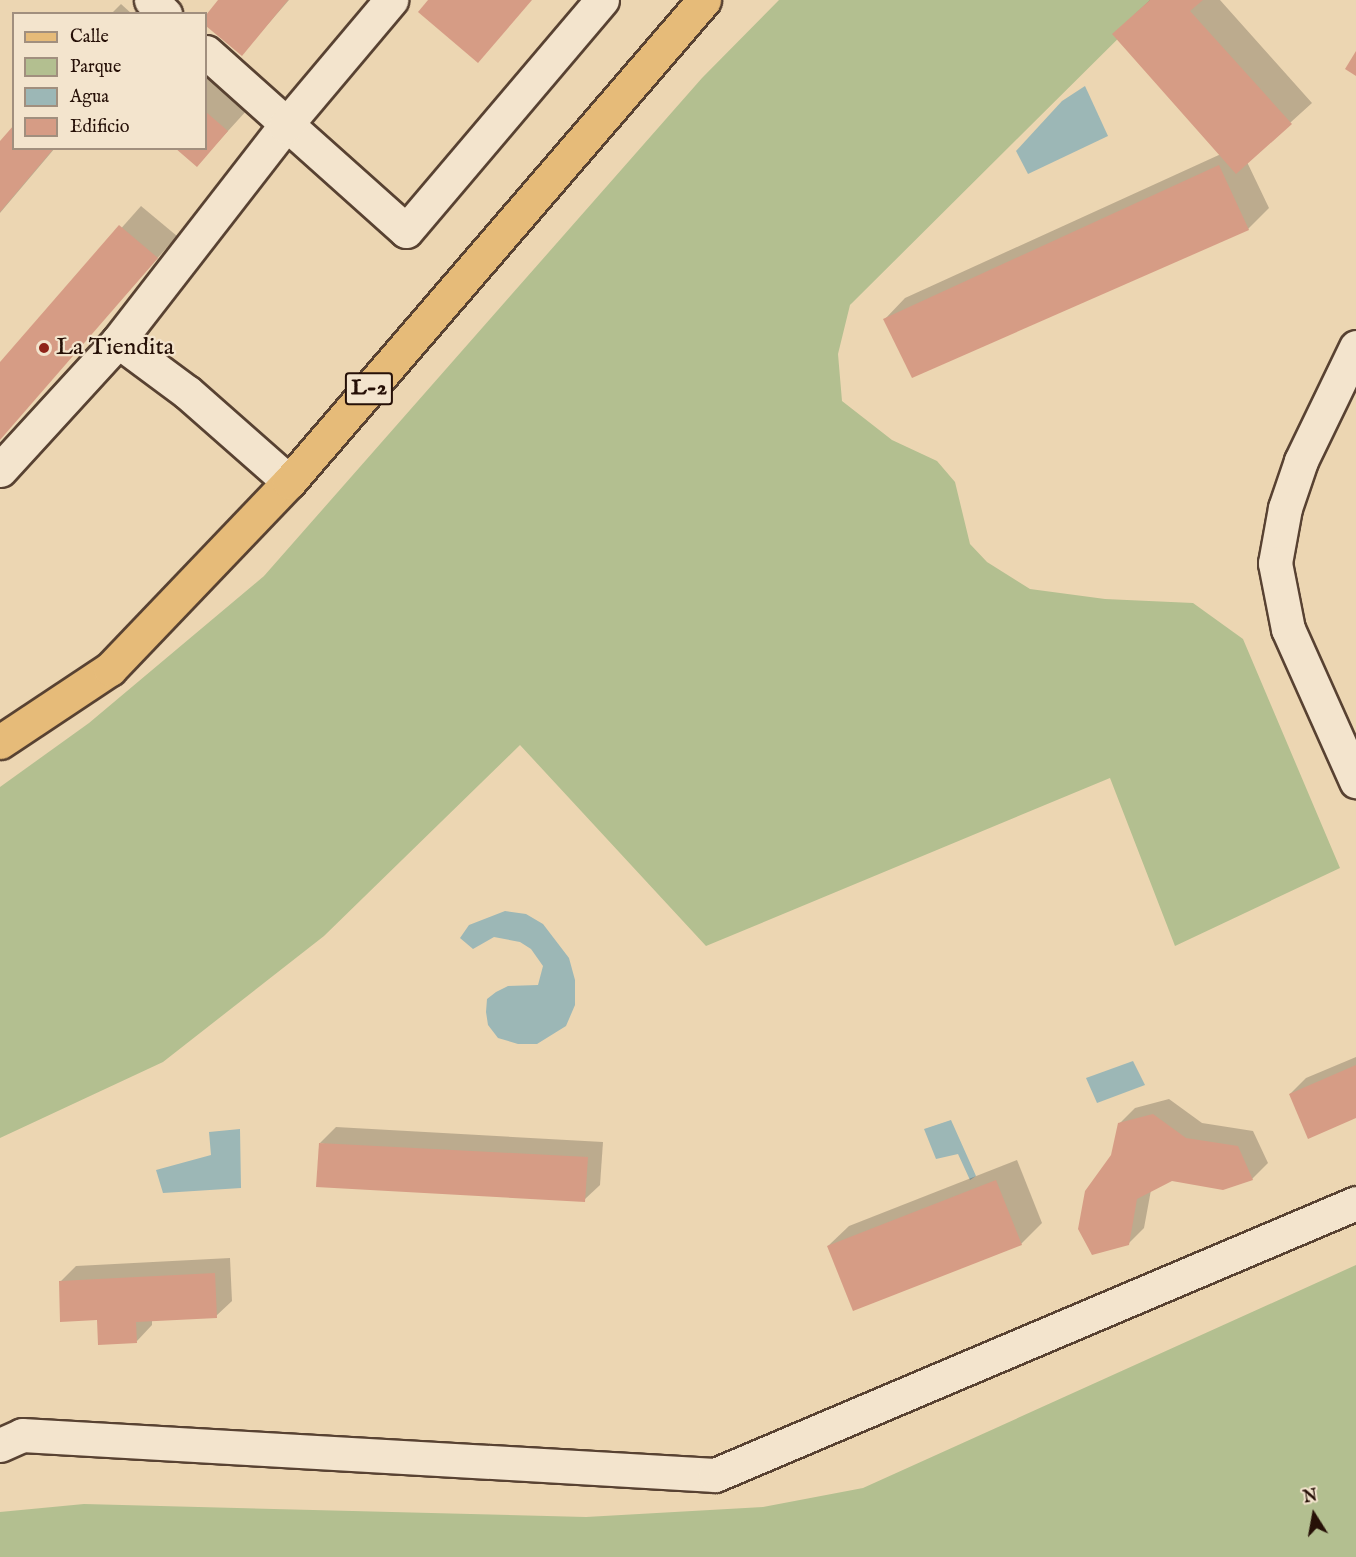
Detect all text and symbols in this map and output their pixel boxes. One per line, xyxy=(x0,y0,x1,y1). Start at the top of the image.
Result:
legend xyxy=(12,12,207,150)
text: Calle xyxy=(70,26,109,49)
text: Parque xyxy=(70,56,121,79)
text: Agua xyxy=(70,86,109,109)
text: Edificio xyxy=(70,116,130,139)
place label: La Tiendita xyxy=(56,334,174,362)
marker: La Tiendita xyxy=(37,341,51,355)
road number: L-2 xyxy=(344,370,394,408)
north arrow xyxy=(1284,1485,1344,1545)
text: N xyxy=(1302,1486,1319,1508)

